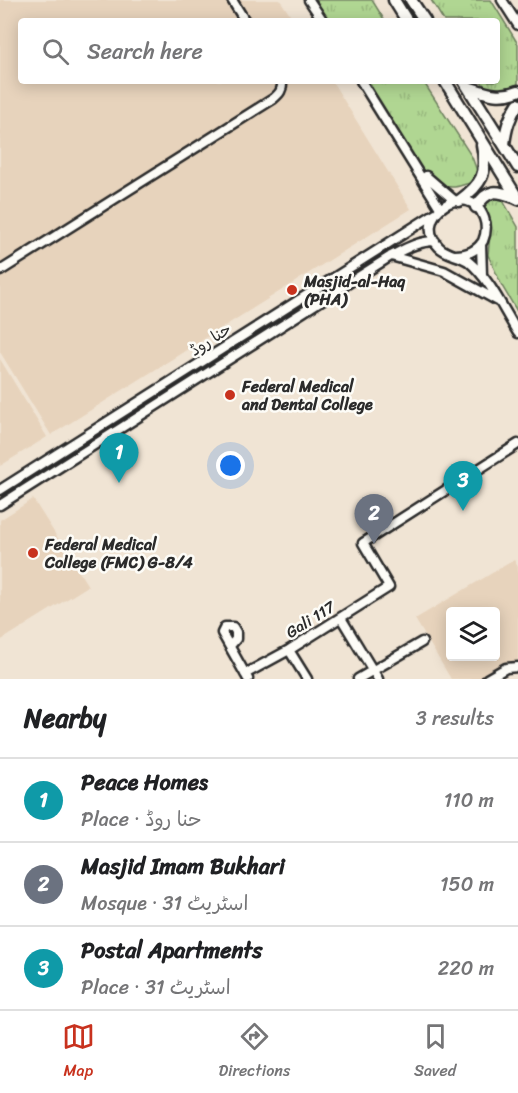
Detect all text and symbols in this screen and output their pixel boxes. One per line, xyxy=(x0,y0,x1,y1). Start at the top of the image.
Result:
search box xyxy=(18,18,500,84)
text: Search here xyxy=(87,32,203,71)
icon: search xyxy=(39,35,72,68)
place label: Masjid-al-Haq (PHA) xyxy=(303,267,406,314)
marker: Masjid-al-Haq (PHA) xyxy=(285,283,299,297)
street label: حنا روڈ xyxy=(183,315,237,364)
place label: Federal Medical and Dental College xyxy=(241,372,373,419)
marker: Federal Medical and Dental College xyxy=(223,388,237,402)
pin: 1 xyxy=(100,434,138,483)
your location xyxy=(216,451,245,480)
pin: 3 xyxy=(444,462,482,511)
pin: 2 xyxy=(354,494,394,544)
place label: Federal Medical College (FMC) G-8/4 xyxy=(44,530,193,577)
marker: Federal Medical College (FMC) G-8/4 xyxy=(26,546,40,560)
street label: Gali 117 xyxy=(280,592,342,646)
map controls xyxy=(446,607,500,661)
button: layers xyxy=(446,607,500,661)
text: Nearby xyxy=(24,695,106,741)
text: 3 results xyxy=(416,701,494,736)
text: Peace Homes xyxy=(81,763,208,802)
text: 1 xyxy=(39,783,48,818)
text: 110 m xyxy=(444,783,494,818)
text: Place · حنا روڈ xyxy=(81,802,202,837)
text: Masjid Imam Bukhari xyxy=(81,847,285,886)
text: 2 xyxy=(38,867,49,902)
text: 150 m xyxy=(440,867,494,902)
text: Mosque · اسٹریٹ 31 xyxy=(81,886,248,921)
text: Postal Apartments xyxy=(81,931,262,970)
text: 3 xyxy=(38,951,49,986)
text: 220 m xyxy=(438,951,494,986)
text: Place · اسٹریٹ 31 xyxy=(81,970,231,1005)
tab: Map xyxy=(62,1020,95,1085)
tab: Directions xyxy=(219,1020,290,1085)
tab: Saved xyxy=(414,1020,456,1085)

